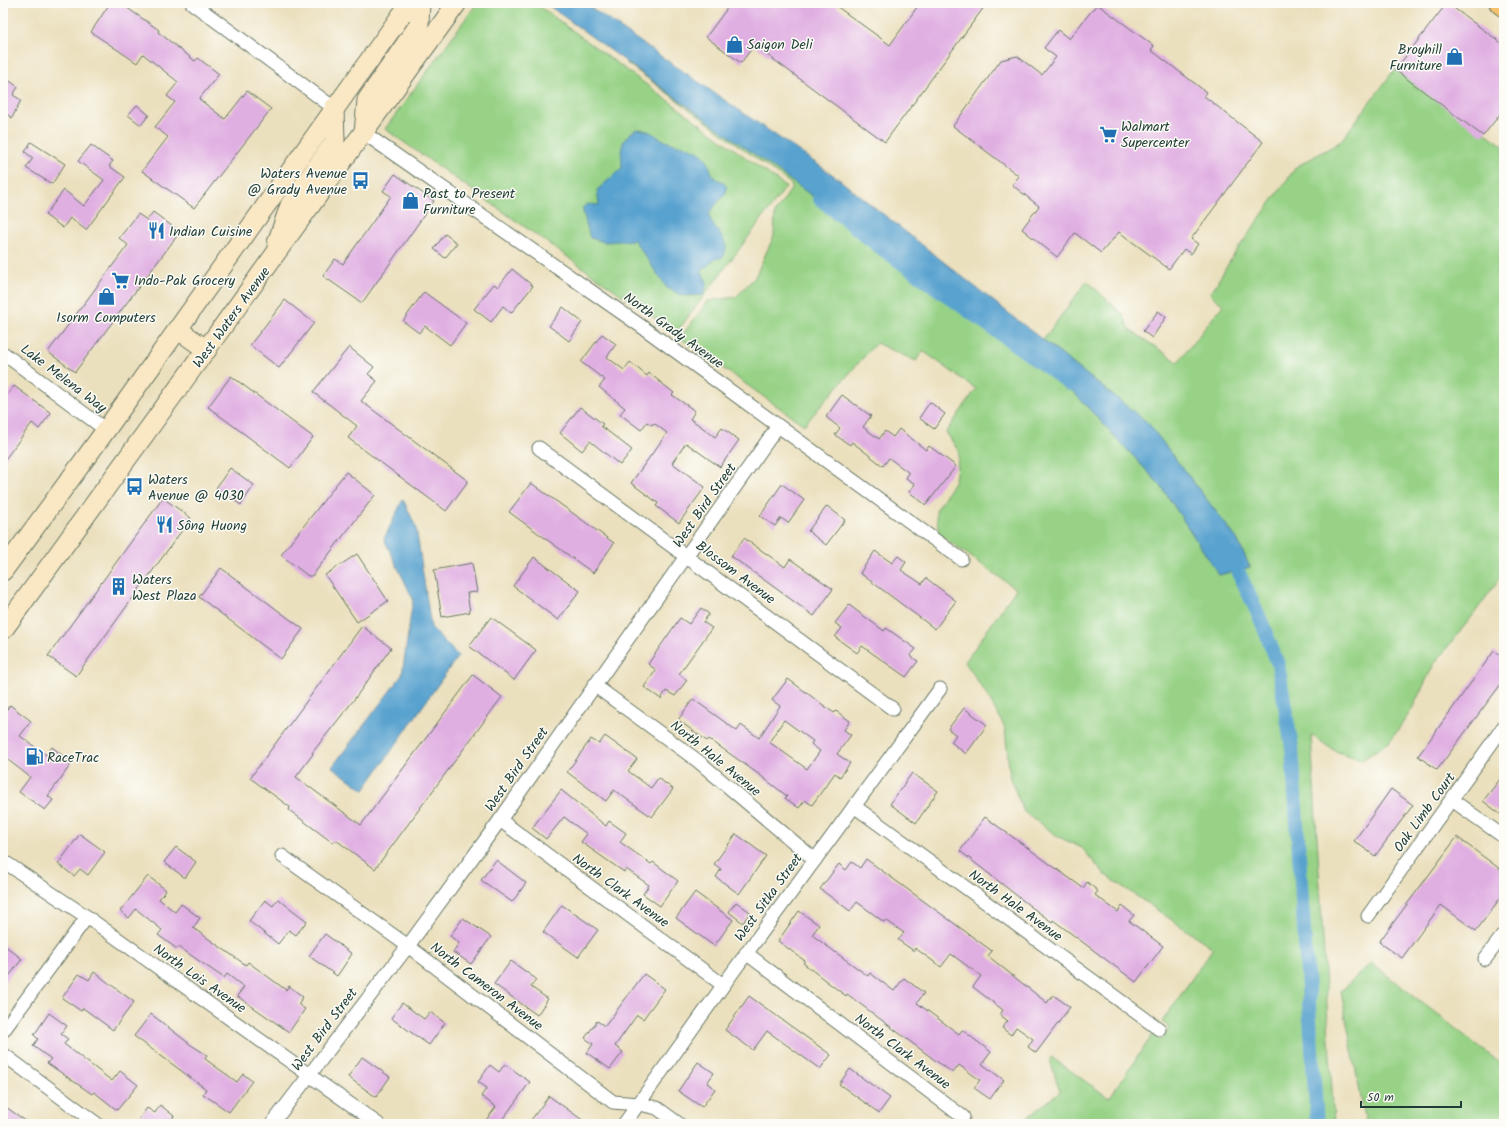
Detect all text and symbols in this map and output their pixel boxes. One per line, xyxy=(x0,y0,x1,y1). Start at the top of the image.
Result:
shop icon: Saigon Deli xyxy=(724,34,744,54)
place label: Saigon Deli xyxy=(747,34,813,56)
place label: Broyhill Furniture xyxy=(1389,39,1443,77)
shop icon: Broyhill Furniture xyxy=(1445,47,1465,67)
place label: Walmart Supercenter xyxy=(1121,116,1191,154)
supermarket icon: Walmart Supercenter xyxy=(1098,124,1118,144)
place label: Waters Avenue @ Grady Avenue xyxy=(248,163,348,201)
bus stop icon: Waters Avenue @ Grady Avenue xyxy=(350,171,370,191)
place label: Past to Present Furniture xyxy=(423,183,516,221)
shop icon: Past to Present Furniture xyxy=(400,191,420,211)
restaurant icon: Indian Cuisine xyxy=(146,221,166,241)
place label: Indian Cuisine xyxy=(169,221,253,243)
street label: West Waters Avenue xyxy=(187,262,277,373)
supermarket icon: Indo-Pak Grocery xyxy=(111,270,131,290)
place label: Indo-Pak Grocery xyxy=(134,270,236,292)
shop icon: Isorm Computers xyxy=(96,287,116,307)
street label: North Grady Avenue xyxy=(619,287,729,375)
place label: Isorm Computers xyxy=(56,307,156,329)
street label: Lake Melena Way xyxy=(15,339,112,419)
street label: West Bird Street xyxy=(667,458,743,553)
place label: Waters Avenue @ 4030 xyxy=(148,469,244,507)
bus stop icon: Waters Avenue @ 4030 xyxy=(125,477,145,497)
restaurant icon: Sông Huong xyxy=(154,515,174,535)
place label: Sông Huong xyxy=(177,515,247,537)
street label: Blossom Avenue xyxy=(691,535,780,611)
place label: Waters West Plaza xyxy=(132,569,197,607)
building icon: Waters West Plaza xyxy=(109,577,129,597)
street label: North Hale Avenue xyxy=(665,715,766,803)
street label: West Bird Street xyxy=(479,722,555,817)
fuel station icon: RaceTrac xyxy=(24,747,44,767)
place label: RaceTrac xyxy=(47,747,99,769)
street label: Oak Limb Court xyxy=(1388,768,1462,857)
street label: North Clark Avenue xyxy=(567,848,674,934)
street label: West Sitka Street xyxy=(729,848,809,946)
street label: North Hale Avenue xyxy=(964,864,1068,948)
street label: North Cameron Avenue xyxy=(425,937,548,1037)
street label: North Lois Avenue xyxy=(148,939,251,1020)
street label: West Bird Street xyxy=(286,983,364,1076)
street label: North Clark Avenue xyxy=(850,1008,956,1096)
scale bar xyxy=(1361,1083,1461,1109)
text: 50 m xyxy=(1367,1088,1394,1107)

